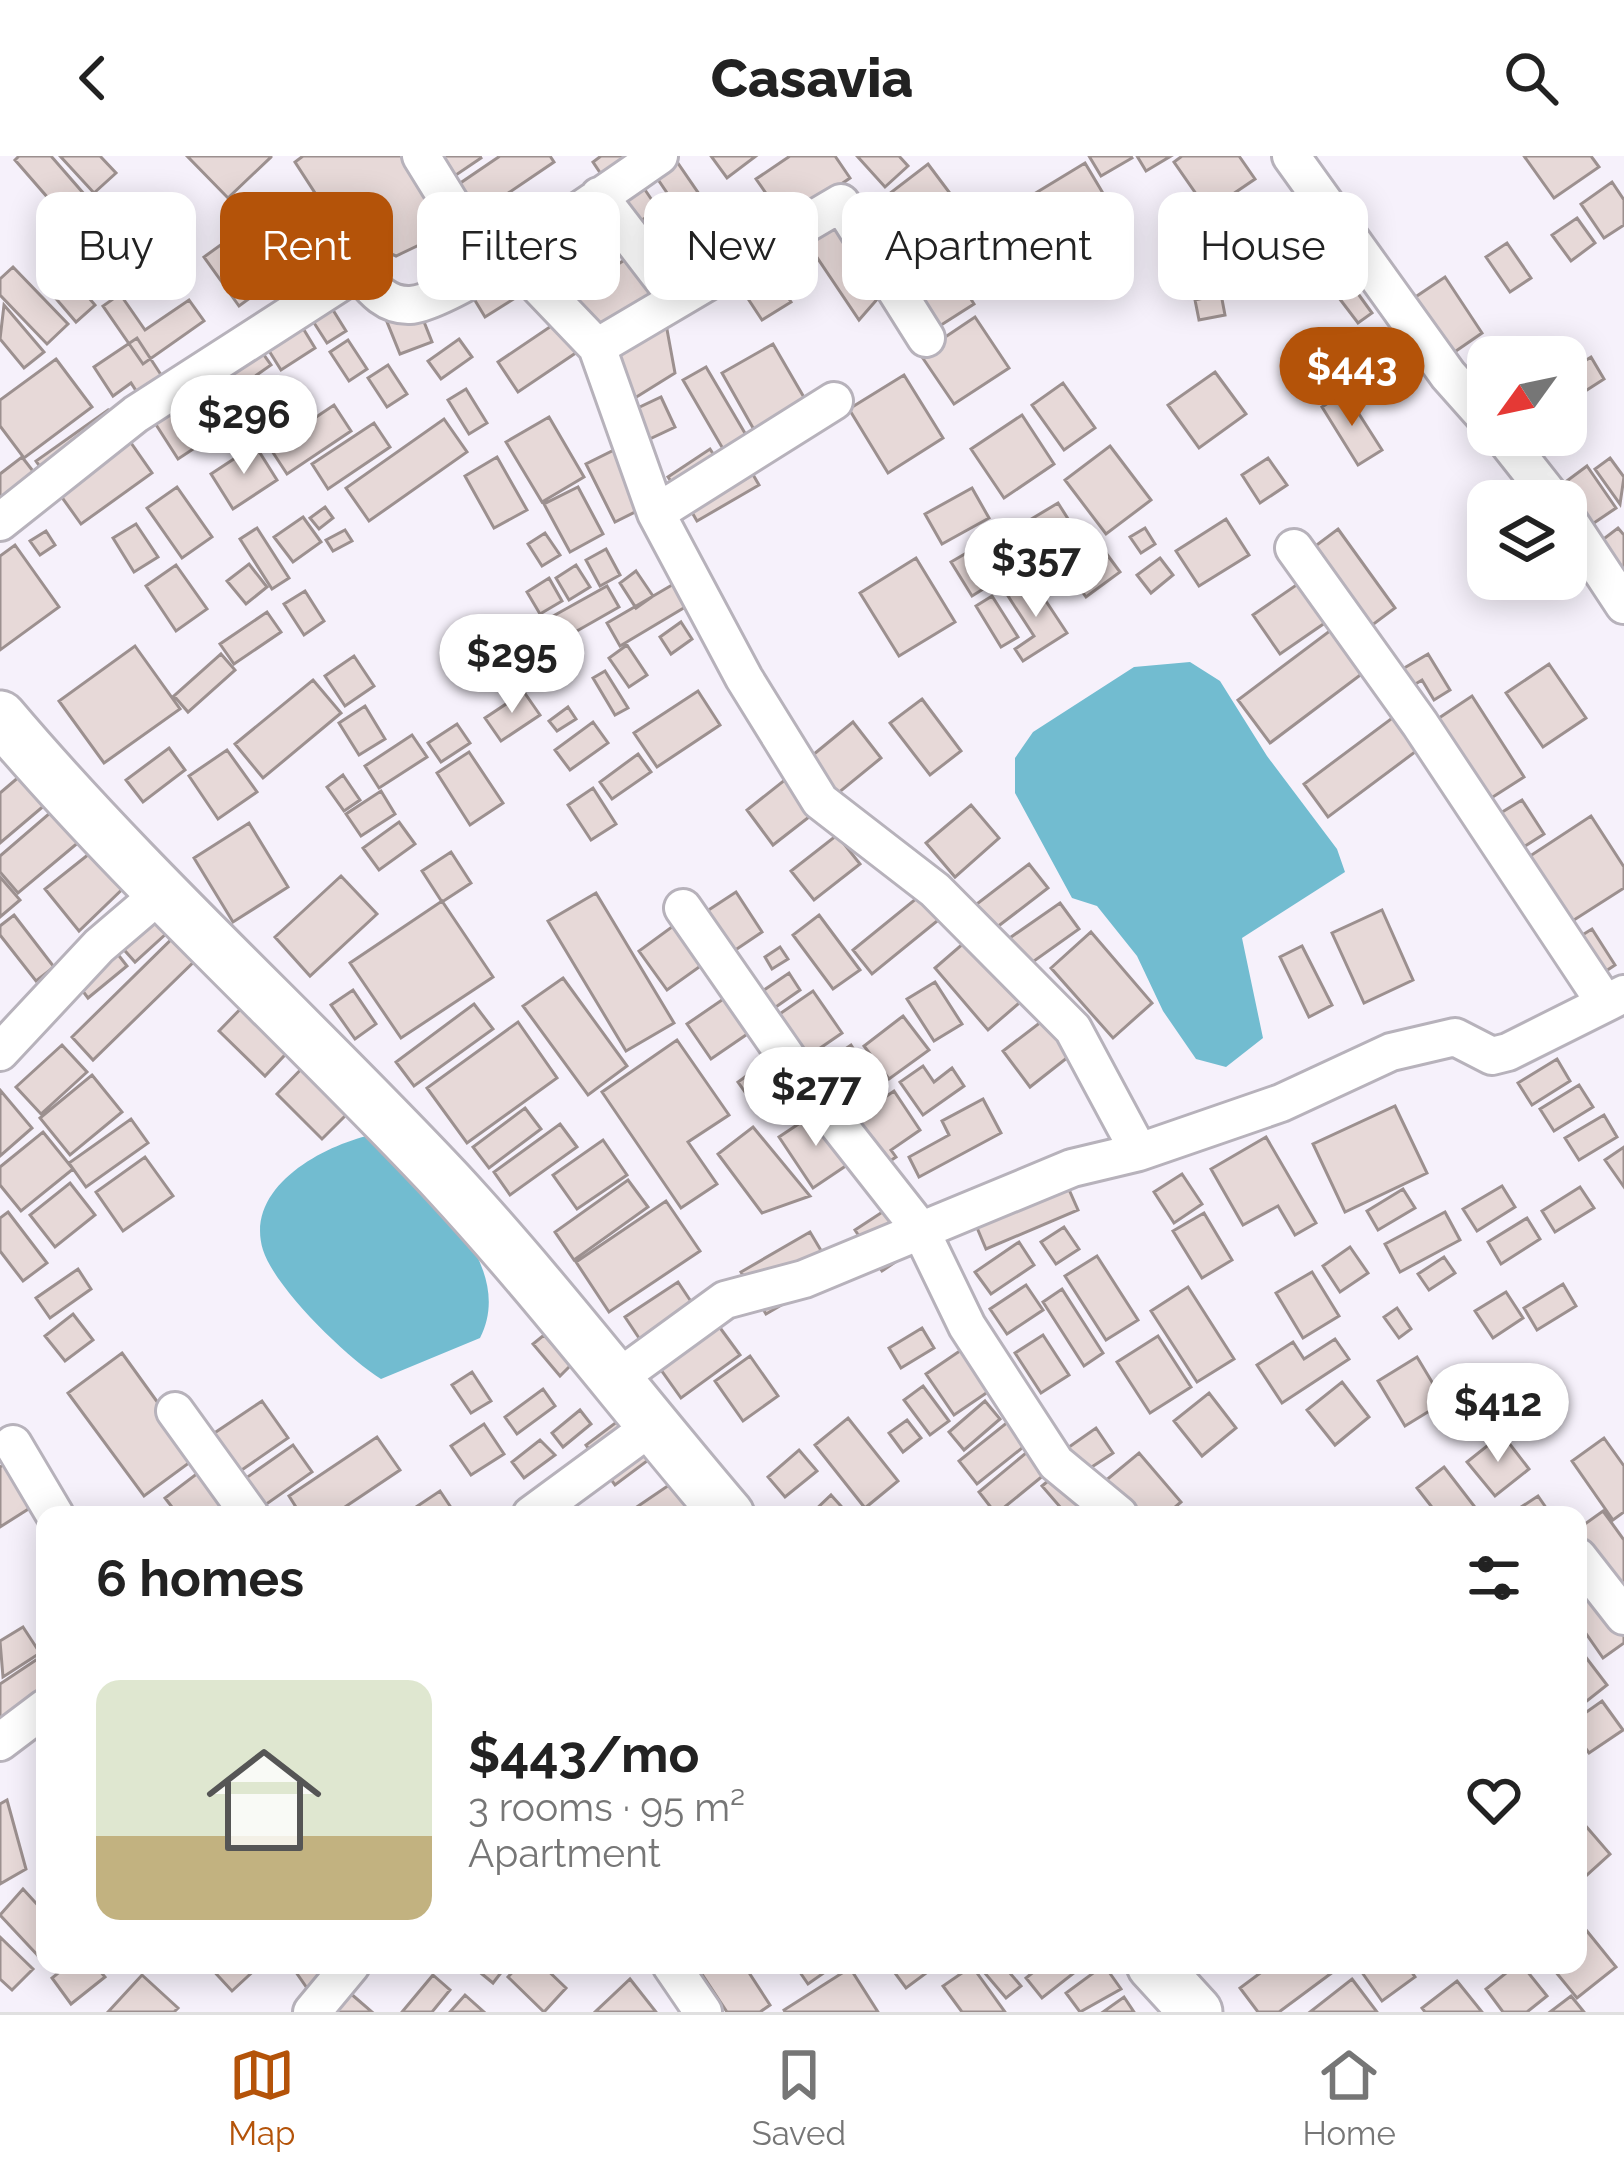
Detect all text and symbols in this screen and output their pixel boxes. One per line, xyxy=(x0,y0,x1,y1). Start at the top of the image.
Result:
icon: back xyxy=(60,45,126,111)
icon: search xyxy=(1498,45,1564,111)
text: Casavia xyxy=(711,46,913,110)
chip: Buy xyxy=(36,192,196,300)
chip: Rent xyxy=(220,192,393,300)
chip: Filters xyxy=(417,192,620,300)
chip: New xyxy=(644,192,818,300)
chip: Apartment xyxy=(842,192,1134,300)
chip: House xyxy=(1158,192,1368,300)
pin: $443 xyxy=(1281,327,1423,429)
north arrow xyxy=(1467,336,1587,456)
map controls xyxy=(1467,336,1587,600)
text: $443 xyxy=(1306,343,1398,389)
pin: $296 xyxy=(173,375,315,477)
text: $296 xyxy=(197,391,291,437)
button: layers xyxy=(1467,480,1587,600)
pin: $357 xyxy=(965,518,1107,620)
text: $357 xyxy=(991,534,1081,580)
pin: $295 xyxy=(441,614,583,716)
text: $295 xyxy=(466,630,558,676)
pin: $277 xyxy=(745,1047,887,1149)
text: $277 xyxy=(771,1063,861,1109)
pin: $412 xyxy=(1427,1363,1569,1465)
text: $412 xyxy=(1454,1379,1542,1425)
icon: filters xyxy=(1461,1545,1527,1611)
text: 6 homes xyxy=(96,1548,304,1608)
text: $443/mo xyxy=(468,1724,699,1784)
icon: home xyxy=(192,1728,336,1872)
icon: heart xyxy=(1461,1767,1527,1833)
text: 3 rooms · 95 m² xyxy=(468,1784,745,1830)
text: Apartment xyxy=(468,1830,661,1876)
tab: Map xyxy=(228,2042,295,2153)
tab: Saved xyxy=(752,2042,846,2153)
tab: Home xyxy=(1302,2042,1396,2153)

